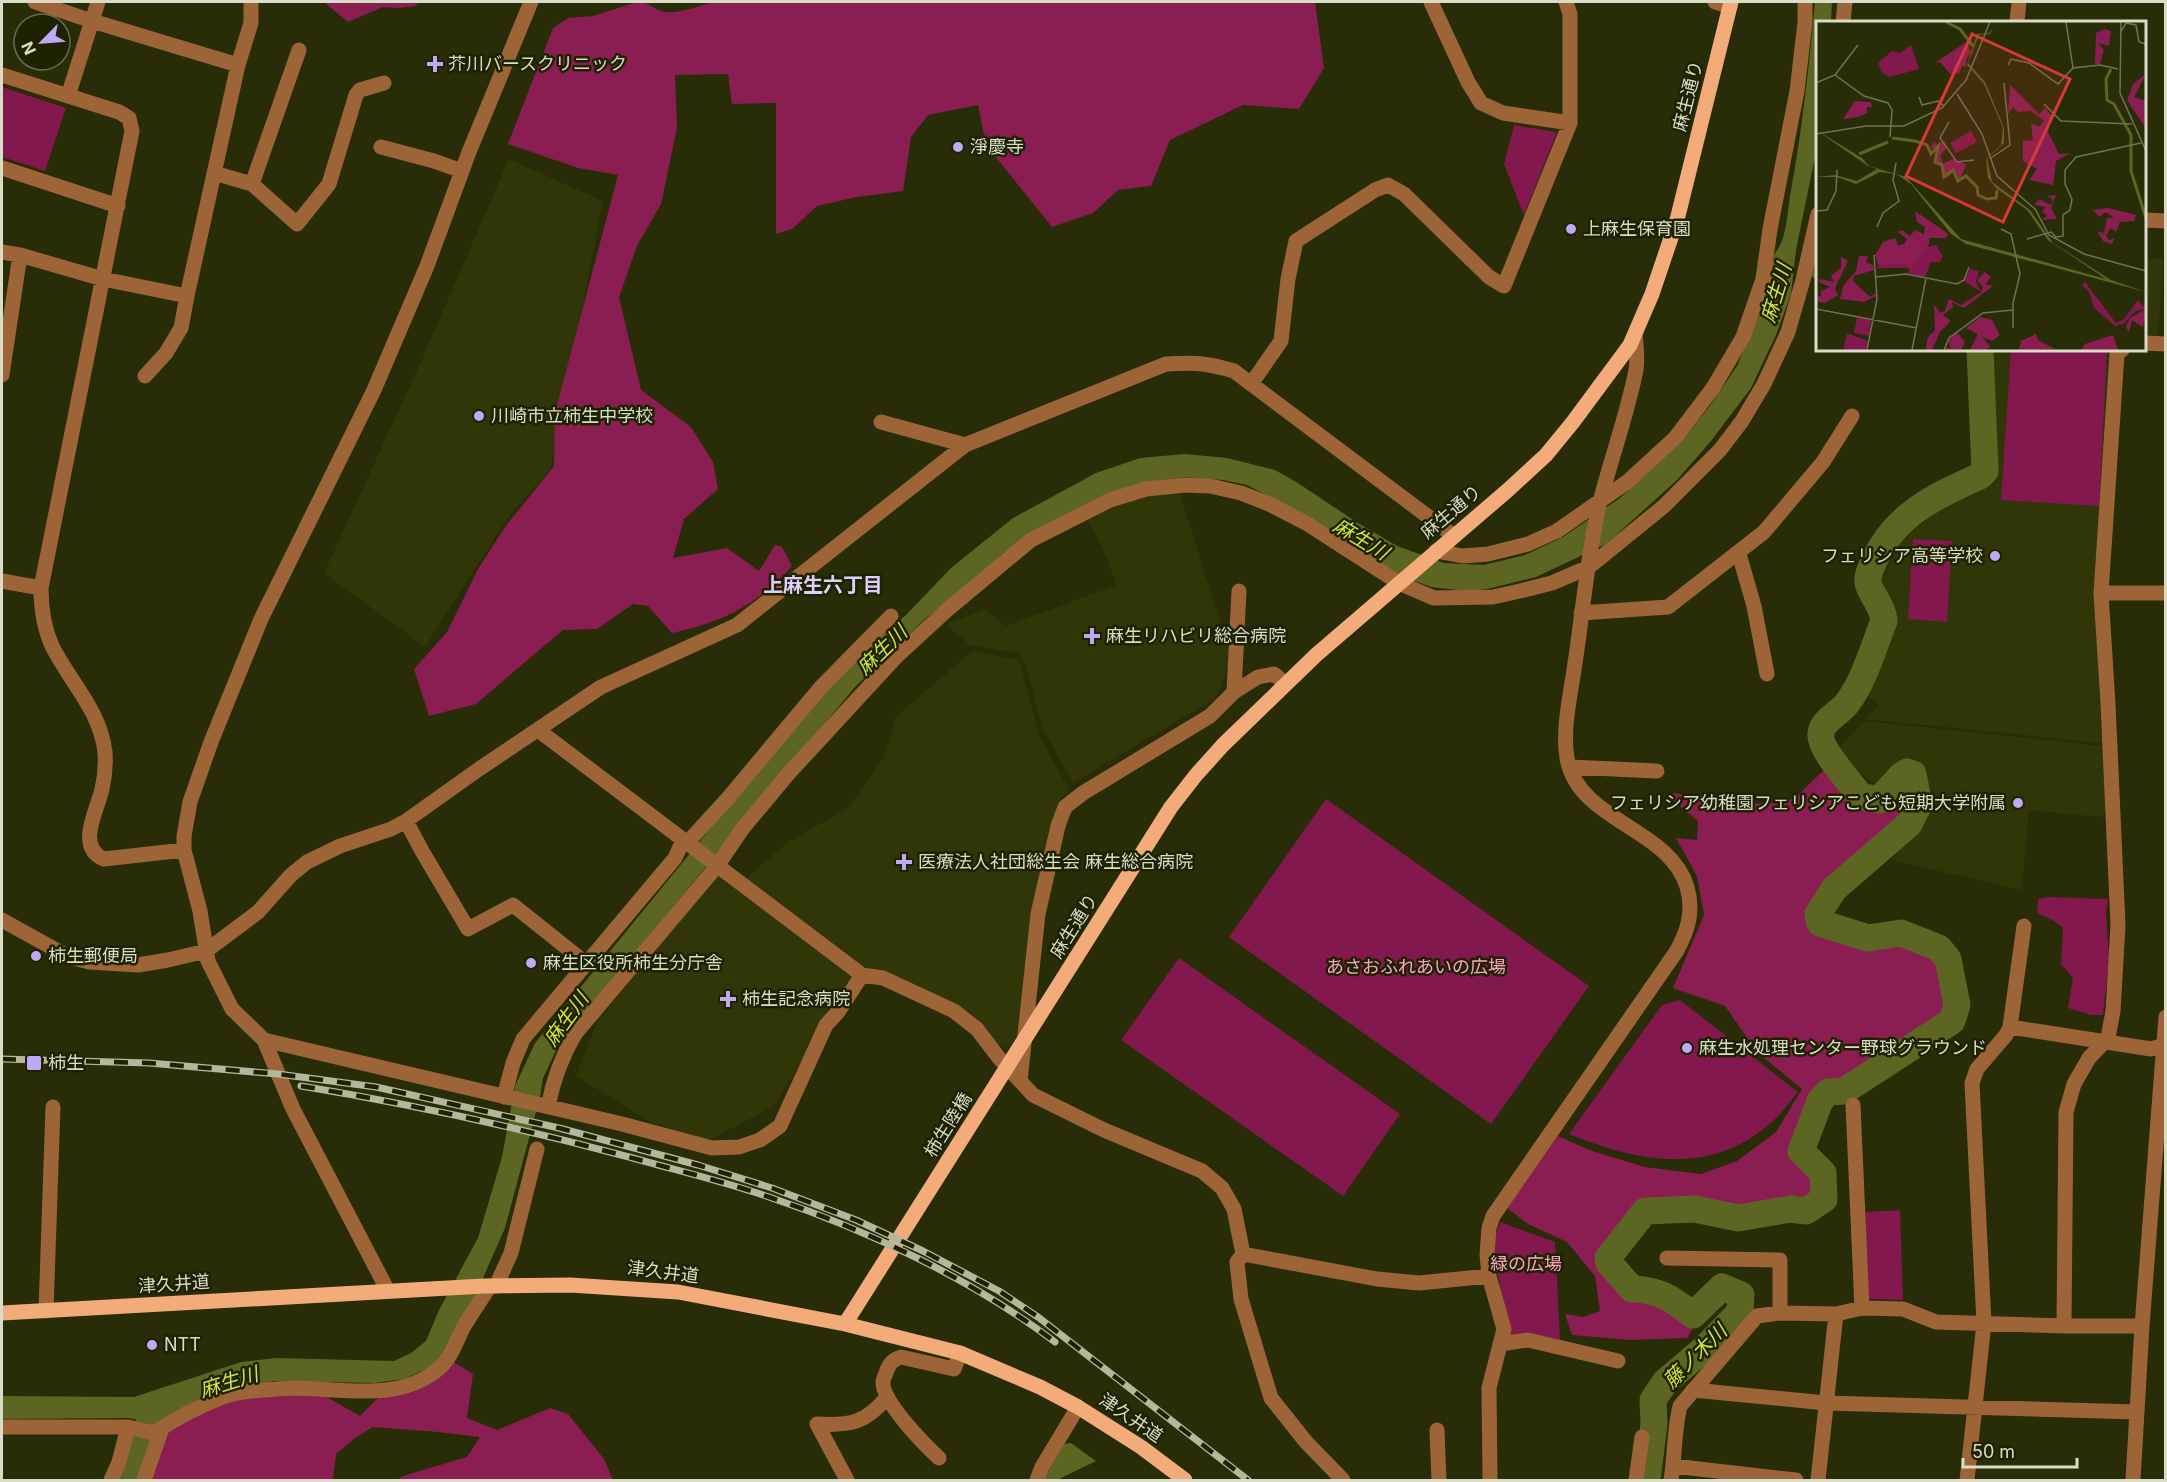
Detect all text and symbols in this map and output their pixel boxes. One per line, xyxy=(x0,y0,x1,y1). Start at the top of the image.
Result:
north arrow xyxy=(12,12,72,72)
inset map xyxy=(1816,21,2146,351)
text: N xyxy=(17,39,40,58)
place label: 芥川バースクリニック xyxy=(448,53,627,74)
marker: 芥川バースクリニック xyxy=(426,55,444,73)
street label: 麻生通り xyxy=(1669,58,1706,133)
place label: 淨慶寺 xyxy=(970,136,1024,157)
marker: 淨慶寺 xyxy=(951,140,965,154)
place label: 上麻生保育園 xyxy=(1583,218,1691,239)
marker: 上麻生保育園 xyxy=(1564,222,1578,236)
water label: 麻生川 xyxy=(1756,259,1797,325)
place label: 川崎市立柿生中学校 xyxy=(491,405,653,426)
marker: 川崎市立柿生中学校 xyxy=(472,409,486,423)
street label: 麻生通り xyxy=(1416,480,1485,543)
water label: 麻生川 xyxy=(1329,513,1395,566)
place label: フェリシア高等学校 xyxy=(1821,545,1983,566)
marker: フェリシア高等学校 xyxy=(1988,549,2002,563)
district label: 上麻生六丁目 xyxy=(763,573,883,597)
water label: 麻生川 xyxy=(852,619,913,679)
place label: 麻生リハビリ総合病院 xyxy=(1106,625,1286,646)
marker: 麻生リハビリ総合病院 xyxy=(1083,627,1101,645)
place label: フェリシア幼稚園フェリシアこども短期大学附属 xyxy=(1610,792,2006,813)
marker: フェリシア幼稚園フェリシアこども短期大学附属 xyxy=(2011,796,2025,810)
place label: 医療法人社団総生会 麻生総合病院 xyxy=(918,851,1193,872)
marker: 医療法人社団総生会 麻生総合病院 xyxy=(895,853,913,871)
street label: 麻生通り xyxy=(1046,890,1102,962)
place label: 柿生郵便局 xyxy=(48,945,138,966)
marker: 柿生郵便局 xyxy=(29,949,43,963)
place label: 麻生区役所柿生分庁舎 xyxy=(543,952,723,973)
marker: 麻生区役所柿生分庁舎 xyxy=(524,956,538,970)
park label: あさおふれあいの広場 xyxy=(1326,956,1506,977)
water label: 麻生川 xyxy=(539,986,595,1050)
place label: 柿生記念病院 xyxy=(742,988,850,1009)
marker: 柿生記念病院 xyxy=(719,990,737,1008)
place label: 麻生水処理センター野球グラウンド xyxy=(1699,1037,1987,1058)
marker: 麻生水処理センター野球グラウンド xyxy=(1680,1041,1694,1055)
place label: 柿生 xyxy=(48,1052,84,1073)
marker: 柿生 xyxy=(25,1054,43,1072)
street label: 柿生陸橋 xyxy=(920,1089,976,1161)
park label: 緑の広場 xyxy=(1490,1253,1562,1274)
street label: 津久井道 xyxy=(626,1257,700,1286)
street label: 津久井道 xyxy=(137,1271,211,1296)
water label: 藤ノ木川 xyxy=(1658,1318,1733,1393)
place label: NTT xyxy=(164,1334,201,1355)
marker: NTT xyxy=(145,1338,159,1352)
water label: 麻生川 xyxy=(197,1361,263,1402)
street label: 津久井道 xyxy=(1096,1389,1167,1446)
scale bar xyxy=(1963,1431,2077,1469)
text: 50 m xyxy=(1972,1441,2015,1462)

